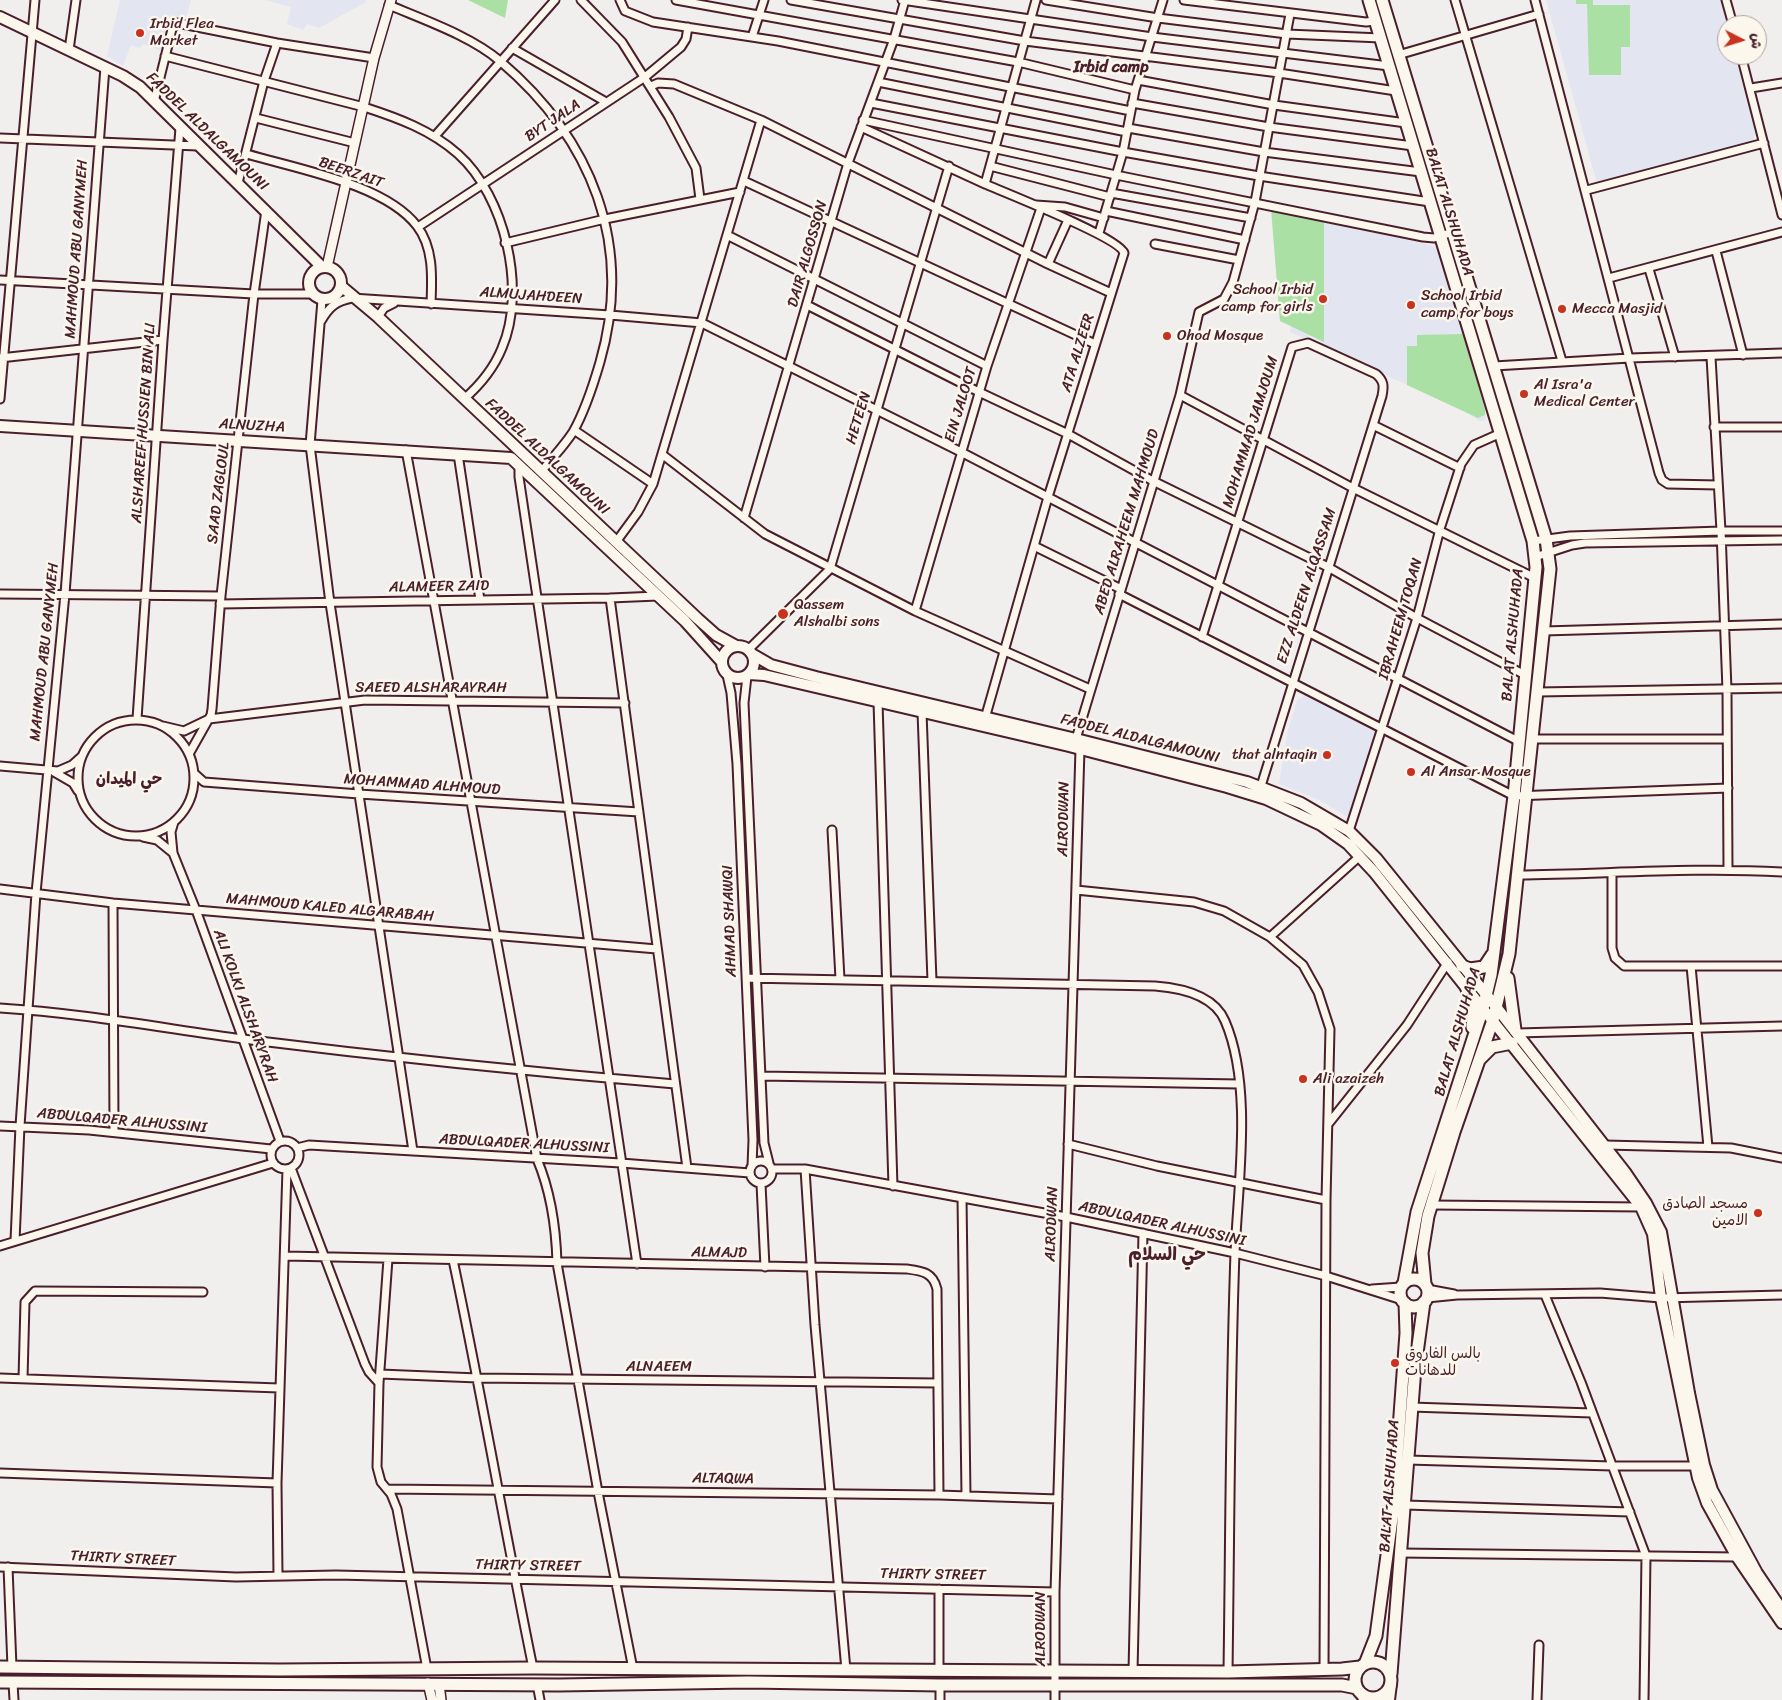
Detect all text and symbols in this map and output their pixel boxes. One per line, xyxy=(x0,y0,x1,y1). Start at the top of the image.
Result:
place label: Irbid Flea Market xyxy=(150,15,214,50)
north arrow xyxy=(1717,15,1767,65)
marker: Irbid Flea Market xyxy=(134,27,146,39)
text: ش xyxy=(1743,33,1770,50)
district label: Irbid camp xyxy=(1073,58,1149,78)
street label: FADDEL ALDALGAMOUNI xyxy=(142,69,272,195)
street label: BYT JALA xyxy=(522,96,584,146)
street label: BALAT ALSHUHADA xyxy=(1421,146,1477,278)
street label: BEERZAIT xyxy=(316,154,386,192)
street label: MAHMOUD ABU GANYMEH xyxy=(62,159,92,339)
street label: DAIR ALGOSSON xyxy=(784,199,832,309)
place label: School Irbid camp for girls xyxy=(1221,281,1313,316)
street label: ALMUJAHDEEN xyxy=(479,283,583,309)
place label: School Irbid camp for boys xyxy=(1421,287,1513,322)
marker: School Irbid camp for girls xyxy=(1317,293,1329,305)
marker: School Irbid camp for boys xyxy=(1405,299,1417,311)
place label: Mecca Masjid xyxy=(1572,300,1662,318)
marker: Mecca Masjid xyxy=(1556,303,1568,315)
street label: ATA ALZEER xyxy=(1058,312,1098,394)
street label: ALSHAREEF HUSSIEN BIN ALI xyxy=(128,322,160,524)
place label: Ohod Mosque xyxy=(1177,327,1263,345)
marker: Ohod Mosque xyxy=(1161,330,1173,342)
street label: MOHAMMAD JAMJOUM xyxy=(1219,354,1283,510)
street label: EIN JALOOT xyxy=(941,365,981,445)
place label: Al Isra'a Medical Center xyxy=(1534,376,1635,411)
marker: Al Isra'a Medical Center xyxy=(1518,388,1530,400)
street label: HETEEN xyxy=(842,389,876,447)
street label: FADDEL ALDALGAMOUNI xyxy=(481,395,613,519)
street label: ALNUZHA xyxy=(218,415,286,437)
street label: ABED ALRAHEEM MAHMOUD xyxy=(1090,427,1164,617)
street label: SAAD ZAGLOUL xyxy=(204,441,234,545)
street label: EZZ ALDEEN ALQASSAM xyxy=(1273,506,1341,666)
street label: IBRAHEEM TOQAN xyxy=(1375,556,1427,682)
street label: MAHMOUD ABU GANYMEH xyxy=(27,562,63,742)
street label: BALAT ALSHUHADA xyxy=(1498,568,1528,702)
street label: ALAMEER ZAID xyxy=(389,577,489,597)
place label: Qassem Alshalbi sons xyxy=(794,596,879,631)
marker: Qassem Alshalbi sons xyxy=(776,607,790,621)
street label: SAEED ALSHARAYRAH xyxy=(355,679,507,697)
street label: FADDEL ALDALGAMOUNI xyxy=(1059,711,1221,767)
place label: that alntaqin xyxy=(1232,746,1317,764)
marker: that alntaqin xyxy=(1321,749,1333,761)
place label: Al Ansar Mosque xyxy=(1421,763,1531,781)
marker: Al Ansar Mosque xyxy=(1405,766,1417,778)
district label: حي الميدان xyxy=(96,770,162,790)
street label: MOHAMMAD ALHMOUD xyxy=(343,771,501,799)
street label: ALRODWAN xyxy=(1054,781,1074,857)
street label: AHMAD SHAWQI xyxy=(719,865,741,977)
street label: MAHMOUD KALED ALGARABAH xyxy=(225,890,435,926)
street label: ALI KOLKI ALSHARYRAH xyxy=(209,927,281,1085)
street label: BALAT ALSHUHADA xyxy=(1431,966,1485,1098)
place label: Ali azaizeh xyxy=(1313,1070,1384,1088)
marker: Ali azaizeh xyxy=(1297,1073,1309,1085)
street label: ABDULQADER ALHUSSINI xyxy=(36,1105,208,1137)
street label: ABDULQADER ALHUSSINI xyxy=(438,1131,610,1157)
street label: ALRODWAN xyxy=(1042,1186,1062,1262)
place label: مسجد الصادق الامين xyxy=(1662,1195,1748,1230)
street label: ABDULQADER ALHUSSINI xyxy=(1077,1197,1247,1251)
marker: مسجد الصادق الامين xyxy=(1752,1207,1764,1219)
street label: ALMAJD xyxy=(691,1244,747,1262)
district label: حي السلام xyxy=(1128,1244,1206,1266)
place label: بالس الفاروق للدهانات xyxy=(1405,1345,1481,1380)
marker: بالس الفاروق للدهانات xyxy=(1389,1357,1401,1369)
street label: ALNAEEM xyxy=(626,1358,692,1376)
street label: BALAT ALSHUHADA xyxy=(1376,1419,1404,1553)
street label: ALTAQWA xyxy=(692,1469,754,1489)
street label: THIRTY STREET xyxy=(70,1547,176,1571)
street label: THIRTY STREET xyxy=(475,1556,581,1576)
street label: THIRTY STREET xyxy=(880,1565,986,1585)
street label: ALRODWAN xyxy=(1032,1591,1050,1667)

